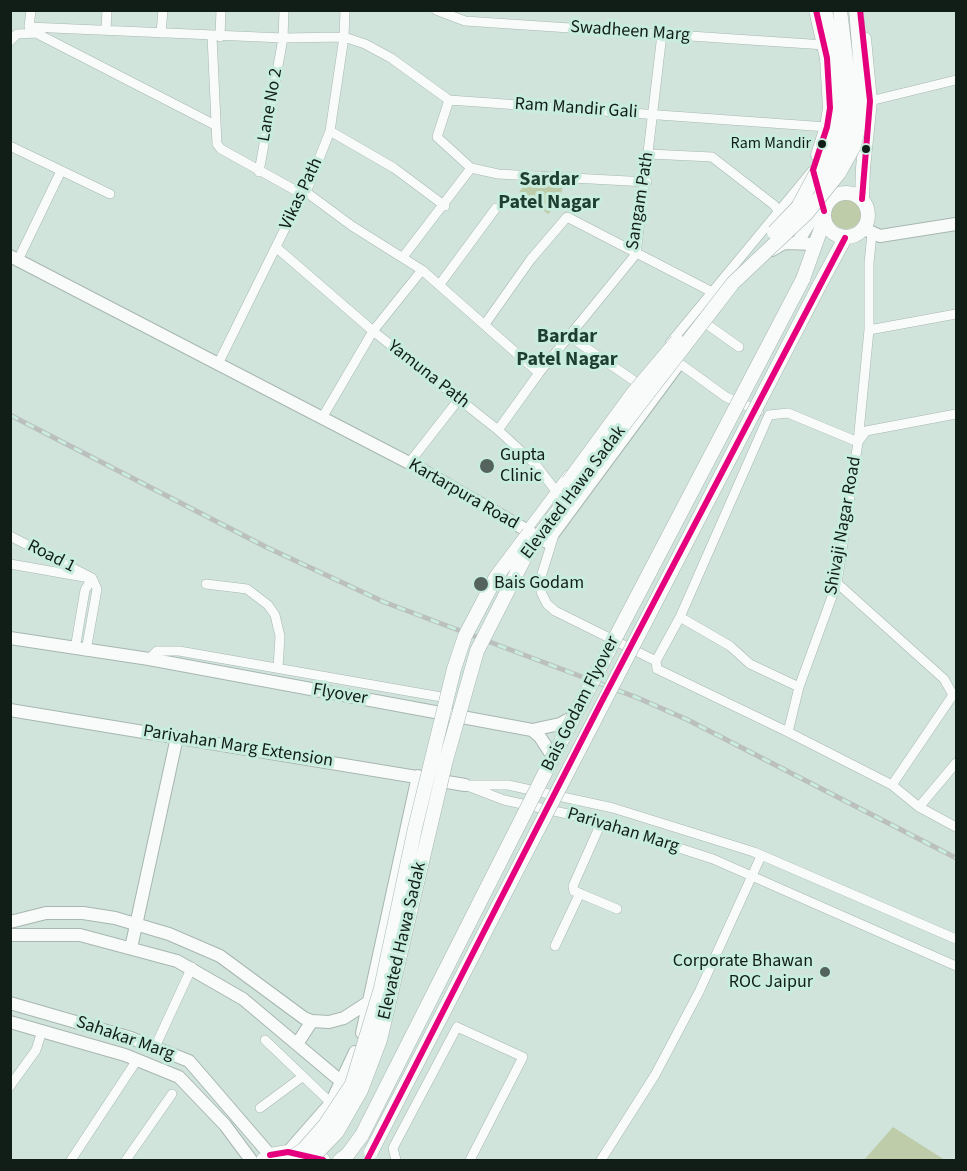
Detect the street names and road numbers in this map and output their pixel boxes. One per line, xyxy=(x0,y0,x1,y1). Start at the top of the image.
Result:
street label: Swadheen Marg xyxy=(569,17,691,47)
street label: Lane No 2 xyxy=(254,67,288,143)
street label: Ram Mandir Gali xyxy=(514,94,638,124)
street label: Sangam Path xyxy=(623,150,659,252)
street label: Vikas Path xyxy=(276,155,328,233)
street label: Yamuna Path xyxy=(383,336,473,414)
street label: Elevated Hawa Sadak xyxy=(517,422,631,564)
street label: Kartarpura Road xyxy=(404,455,522,535)
street label: Shivaji Nagar Road xyxy=(821,455,867,597)
street label: Road 1 xyxy=(23,536,79,578)
street label: Bais Godam Flyover xyxy=(538,633,624,775)
street label: Flyover xyxy=(311,680,369,710)
street label: Parivahan Marg Extension xyxy=(141,721,335,773)
street label: Parivahan Marg xyxy=(564,804,682,858)
street label: Elevated Hawa Sadak xyxy=(374,860,432,1022)
street label: Sahakar Marg xyxy=(73,1012,177,1066)

